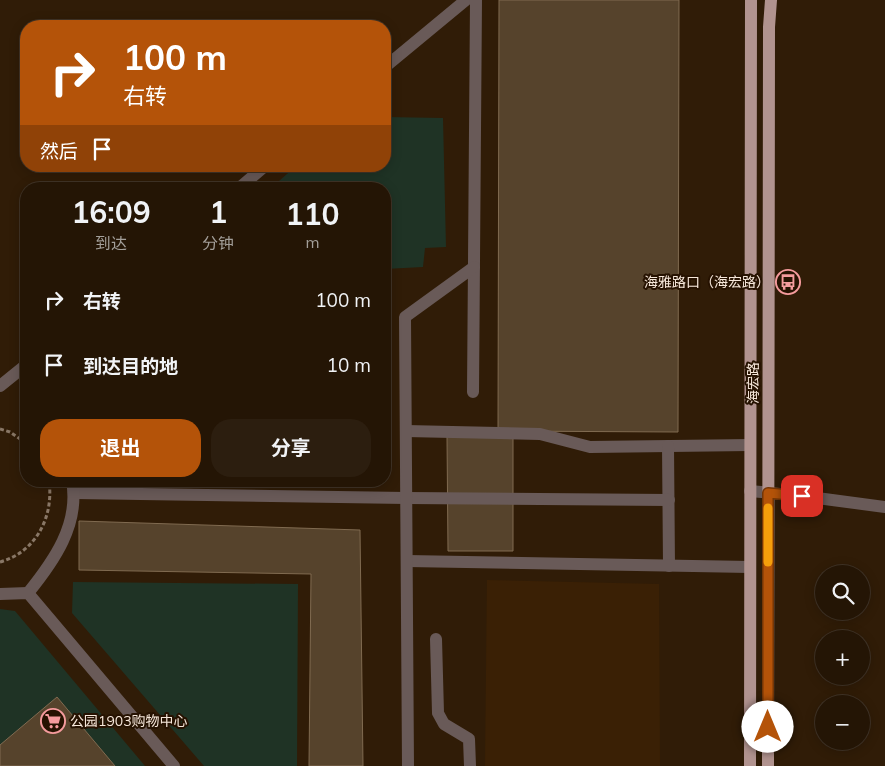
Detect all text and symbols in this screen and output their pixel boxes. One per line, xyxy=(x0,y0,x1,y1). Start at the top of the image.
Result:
text: 100 m xyxy=(123,35,227,79)
icon: right xyxy=(40,40,105,105)
text: 右转 xyxy=(123,82,167,110)
icon: arrive xyxy=(88,135,116,163)
text: 然后 xyxy=(40,139,78,163)
text: 16:09 xyxy=(71,193,151,231)
text: 1 xyxy=(209,193,227,231)
text: 110 xyxy=(286,195,340,233)
text: m xyxy=(306,232,320,252)
text: 到达 xyxy=(95,233,127,253)
text: 分钟 xyxy=(202,233,234,253)
bus stop icon: 海雅路口（海宏路） xyxy=(775,269,801,295)
place label: 海雅路口（海宏路） xyxy=(644,273,770,291)
icon: right xyxy=(40,286,68,314)
text: 100 m xyxy=(315,288,371,312)
text: 右转 xyxy=(83,289,121,313)
icon: arrive xyxy=(40,351,68,379)
text: 10 m xyxy=(327,353,371,377)
text: 到达目的地 xyxy=(83,354,178,378)
street label: 海宏路 xyxy=(744,362,762,404)
button: 退出 xyxy=(40,419,201,477)
button: 分享 xyxy=(211,419,371,477)
pin xyxy=(781,475,823,517)
icon: arrive xyxy=(788,482,816,510)
map controls xyxy=(815,565,870,750)
button: search xyxy=(815,565,870,620)
button: + xyxy=(815,630,870,685)
button: − xyxy=(815,695,870,750)
position arrow xyxy=(741,700,793,752)
supermarket icon: 公园1903购物中心 xyxy=(40,708,66,734)
place label: 公园1903购物中心 xyxy=(70,712,188,730)

